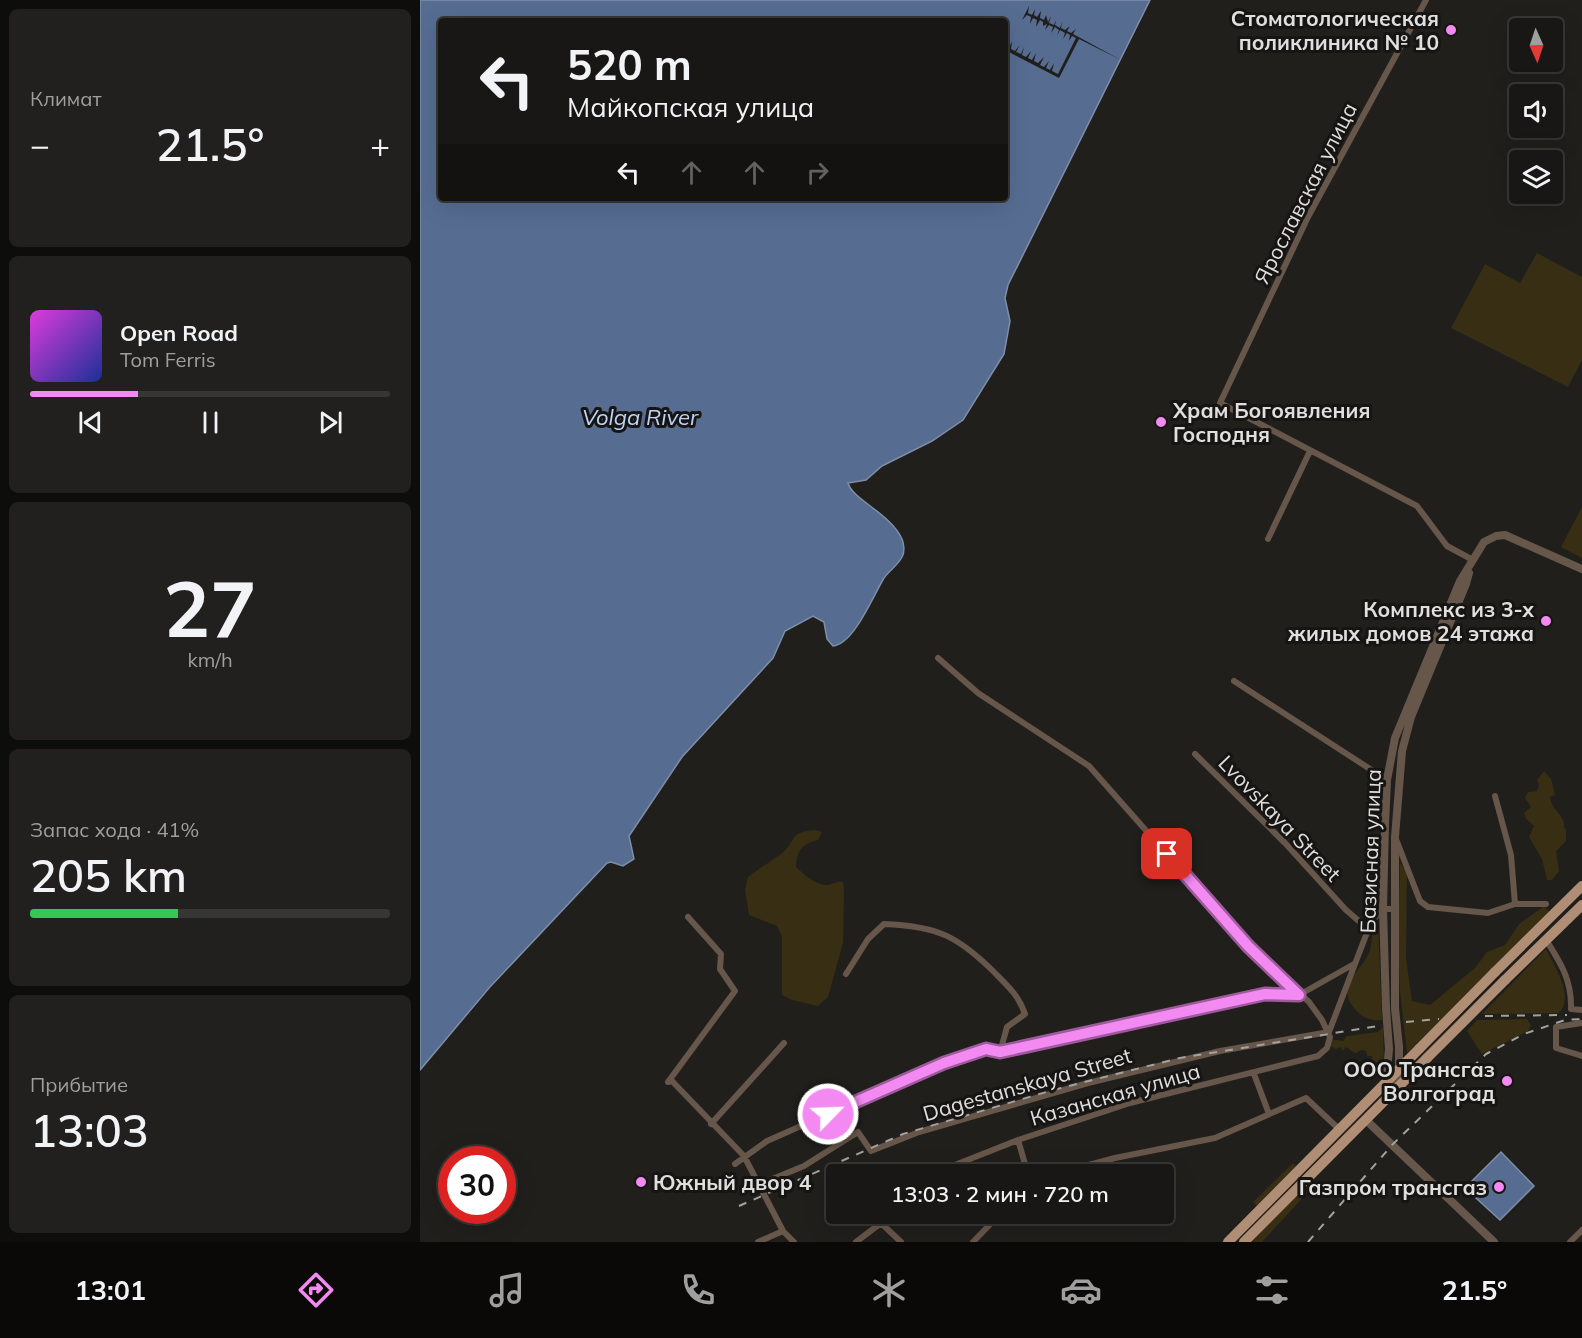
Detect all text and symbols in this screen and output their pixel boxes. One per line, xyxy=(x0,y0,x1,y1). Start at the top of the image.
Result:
place label: Стоматологическая поликлиника № 10 xyxy=(1231,5,1439,55)
north arrow xyxy=(1509,18,1563,72)
map controls xyxy=(1509,18,1563,204)
marker: Стоматологическая поликлиника № 10 xyxy=(1444,23,1458,37)
text: 520 m xyxy=(567,38,692,91)
icon: left xyxy=(468,42,546,120)
button: sound xyxy=(1509,84,1563,138)
text: Климат xyxy=(30,86,102,111)
text: Майкопская улица xyxy=(567,90,814,124)
street label: Ярославская улица xyxy=(1248,98,1362,288)
text: 21.5° xyxy=(156,116,264,172)
text: − xyxy=(30,124,50,165)
text: + xyxy=(370,124,390,165)
button: layers xyxy=(1509,150,1563,204)
icon: left xyxy=(612,156,645,189)
icon: ahead xyxy=(675,156,708,189)
icon: ahead xyxy=(738,156,771,189)
icon: right xyxy=(801,156,834,189)
text: Open Road xyxy=(120,319,238,347)
text: Tom Ferris xyxy=(120,347,216,372)
place label: Храм Богоявления Господня xyxy=(1172,397,1370,447)
water label: Volga River xyxy=(582,403,699,431)
icon: previous xyxy=(74,406,107,439)
icon: pause xyxy=(194,406,227,439)
icon: next xyxy=(314,406,347,439)
marker: Храм Богоявления Господня xyxy=(1154,415,1168,429)
text: 27 xyxy=(163,559,257,657)
place label: Комплекс из 3-х жилых домов 24 этажа xyxy=(1287,596,1534,646)
marker: Комплекс из 3-х жилых домов 24 этажа xyxy=(1539,614,1553,628)
text: km/h xyxy=(187,647,233,672)
street label: Lvovskaya Street xyxy=(1213,750,1347,886)
street label: Базисная улица xyxy=(1354,768,1386,934)
text: Запас хода · 41% xyxy=(30,817,199,842)
pin xyxy=(1141,828,1192,879)
icon: arrive xyxy=(1150,837,1183,870)
text: 205 km xyxy=(30,847,187,903)
street label: Dagestanskaya Street xyxy=(920,1042,1134,1126)
place label: ООО Трансгаз Волгоград xyxy=(1344,1056,1495,1106)
street label: Казанская улица xyxy=(1027,1057,1203,1131)
text: Прибытие xyxy=(30,1072,128,1097)
marker: ООО Трансгаз Волгоград xyxy=(1500,1074,1514,1088)
position arrow xyxy=(796,1082,860,1146)
text: 13:03 xyxy=(30,1102,149,1158)
speed limit sign: 30 xyxy=(438,1146,516,1224)
place label: Южный двор 4 xyxy=(653,1169,812,1195)
place label: Газпром трансгаз xyxy=(1299,1174,1487,1200)
marker: Южный двор 4 xyxy=(634,1175,648,1189)
text: 13:03 · 2 мин · 720 m xyxy=(891,1180,1109,1208)
marker: Газпром трансгаз xyxy=(1492,1180,1506,1194)
icon: directions xyxy=(295,1269,337,1311)
icon: music xyxy=(486,1269,528,1311)
icon: phone xyxy=(677,1269,719,1311)
icon: climate xyxy=(868,1269,910,1311)
icon: car xyxy=(1060,1269,1102,1311)
icon: filters xyxy=(1251,1269,1293,1311)
text: 13:01 xyxy=(75,1273,146,1307)
text: 21.5° xyxy=(1442,1273,1507,1307)

